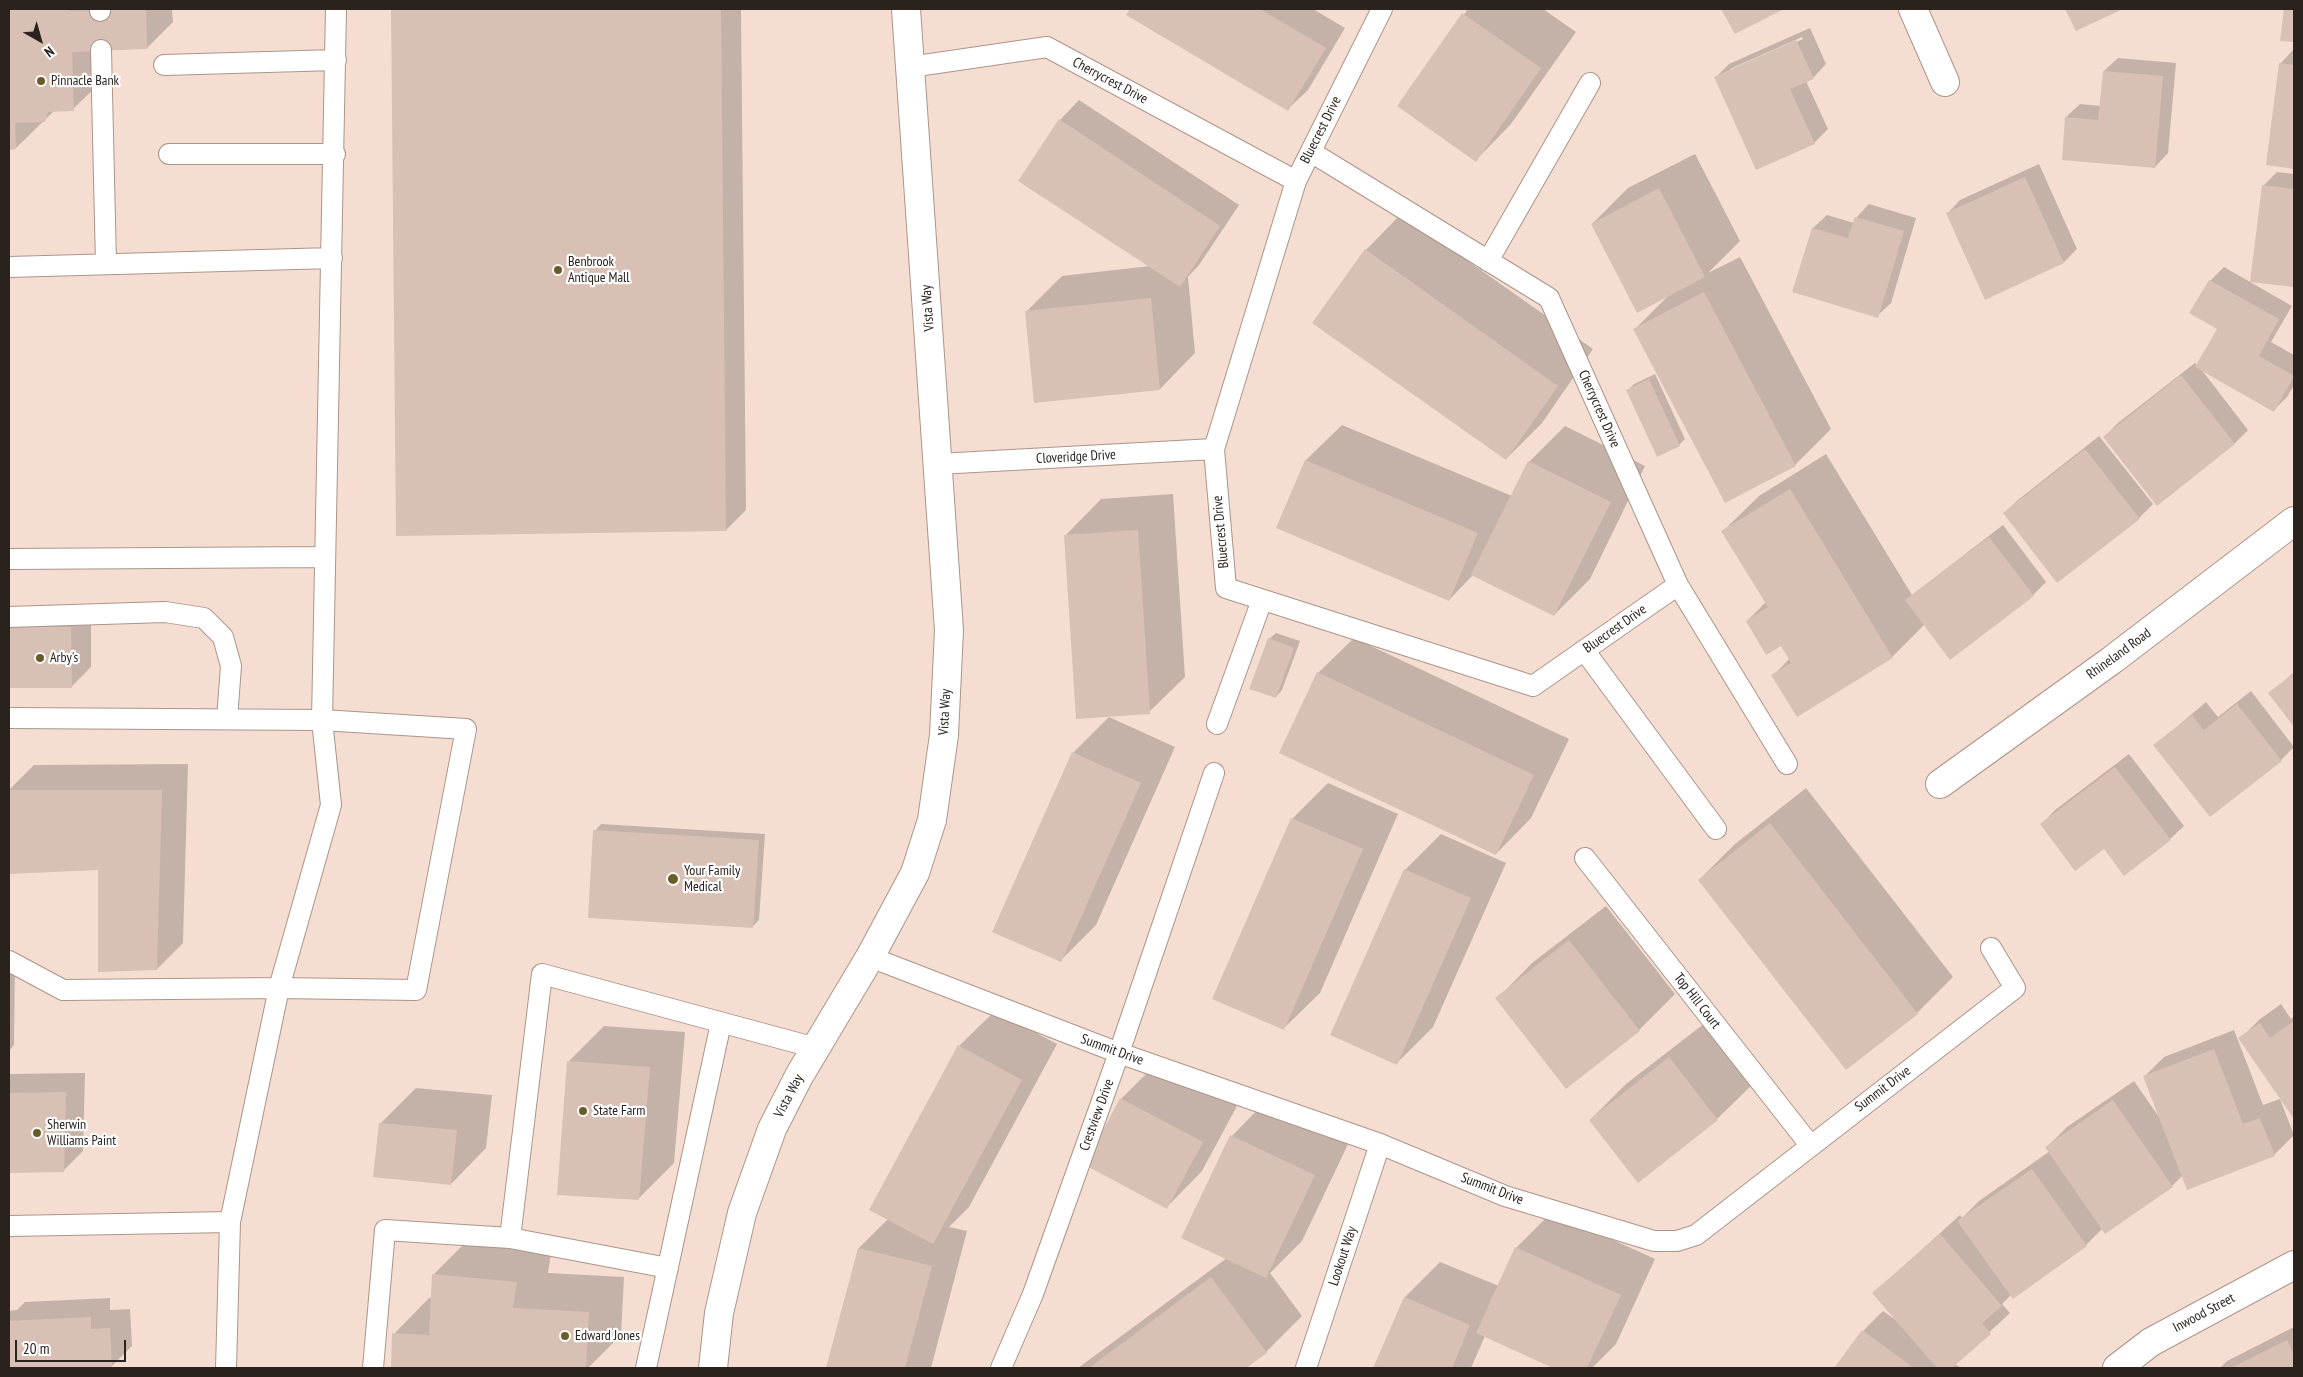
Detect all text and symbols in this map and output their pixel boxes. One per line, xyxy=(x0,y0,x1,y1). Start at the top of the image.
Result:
north arrow xyxy=(15,15,65,65)
text: N xyxy=(41,42,58,61)
street label: Cherrycrest Drive xyxy=(1069,54,1151,108)
place label: Pinnacle Bank xyxy=(51,73,119,89)
marker: Pinnacle Bank xyxy=(35,75,47,87)
street label: Bluecrest Drive xyxy=(1297,94,1345,166)
place label: Benbrook Antique Mall xyxy=(568,254,630,286)
marker: Benbrook Antique Mall xyxy=(552,264,564,276)
street label: Vista Way xyxy=(918,284,938,332)
street label: Cherrycrest Drive xyxy=(1574,368,1624,450)
street label: Cloveridge Drive xyxy=(1036,447,1116,467)
street label: Bluecrest Drive xyxy=(1209,495,1233,569)
street label: Bluecrest Drive xyxy=(1580,601,1650,657)
street label: Rhineland Road xyxy=(2083,625,2155,683)
place label: Arby's xyxy=(50,650,78,666)
marker: Arby's xyxy=(34,652,46,664)
street label: Vista Way xyxy=(935,688,955,736)
place label: Your Family Medical xyxy=(684,863,740,896)
marker: Your Family Medical xyxy=(666,872,680,886)
street label: Top Hill Court xyxy=(1670,970,1724,1032)
street label: Summit Drive xyxy=(1078,1031,1146,1069)
street label: Summit Drive xyxy=(1852,1063,1914,1115)
street label: Vista Way xyxy=(771,1072,807,1120)
street label: Crestview Drive xyxy=(1076,1077,1118,1153)
place label: State Farm xyxy=(593,1103,645,1119)
marker: State Farm xyxy=(577,1105,589,1117)
place label: Sherwin Williams Paint xyxy=(47,1117,116,1150)
marker: Sherwin Williams Paint xyxy=(31,1127,43,1139)
street label: Summit Drive xyxy=(1458,1169,1526,1209)
street label: Lookout Way xyxy=(1326,1224,1360,1288)
street label: Inwood Street xyxy=(2170,1290,2238,1336)
place label: Edward Jones xyxy=(575,1328,640,1344)
scale bar xyxy=(18,1330,129,1362)
marker: Edward Jones xyxy=(559,1330,571,1342)
text: 20 m xyxy=(23,1339,49,1358)

